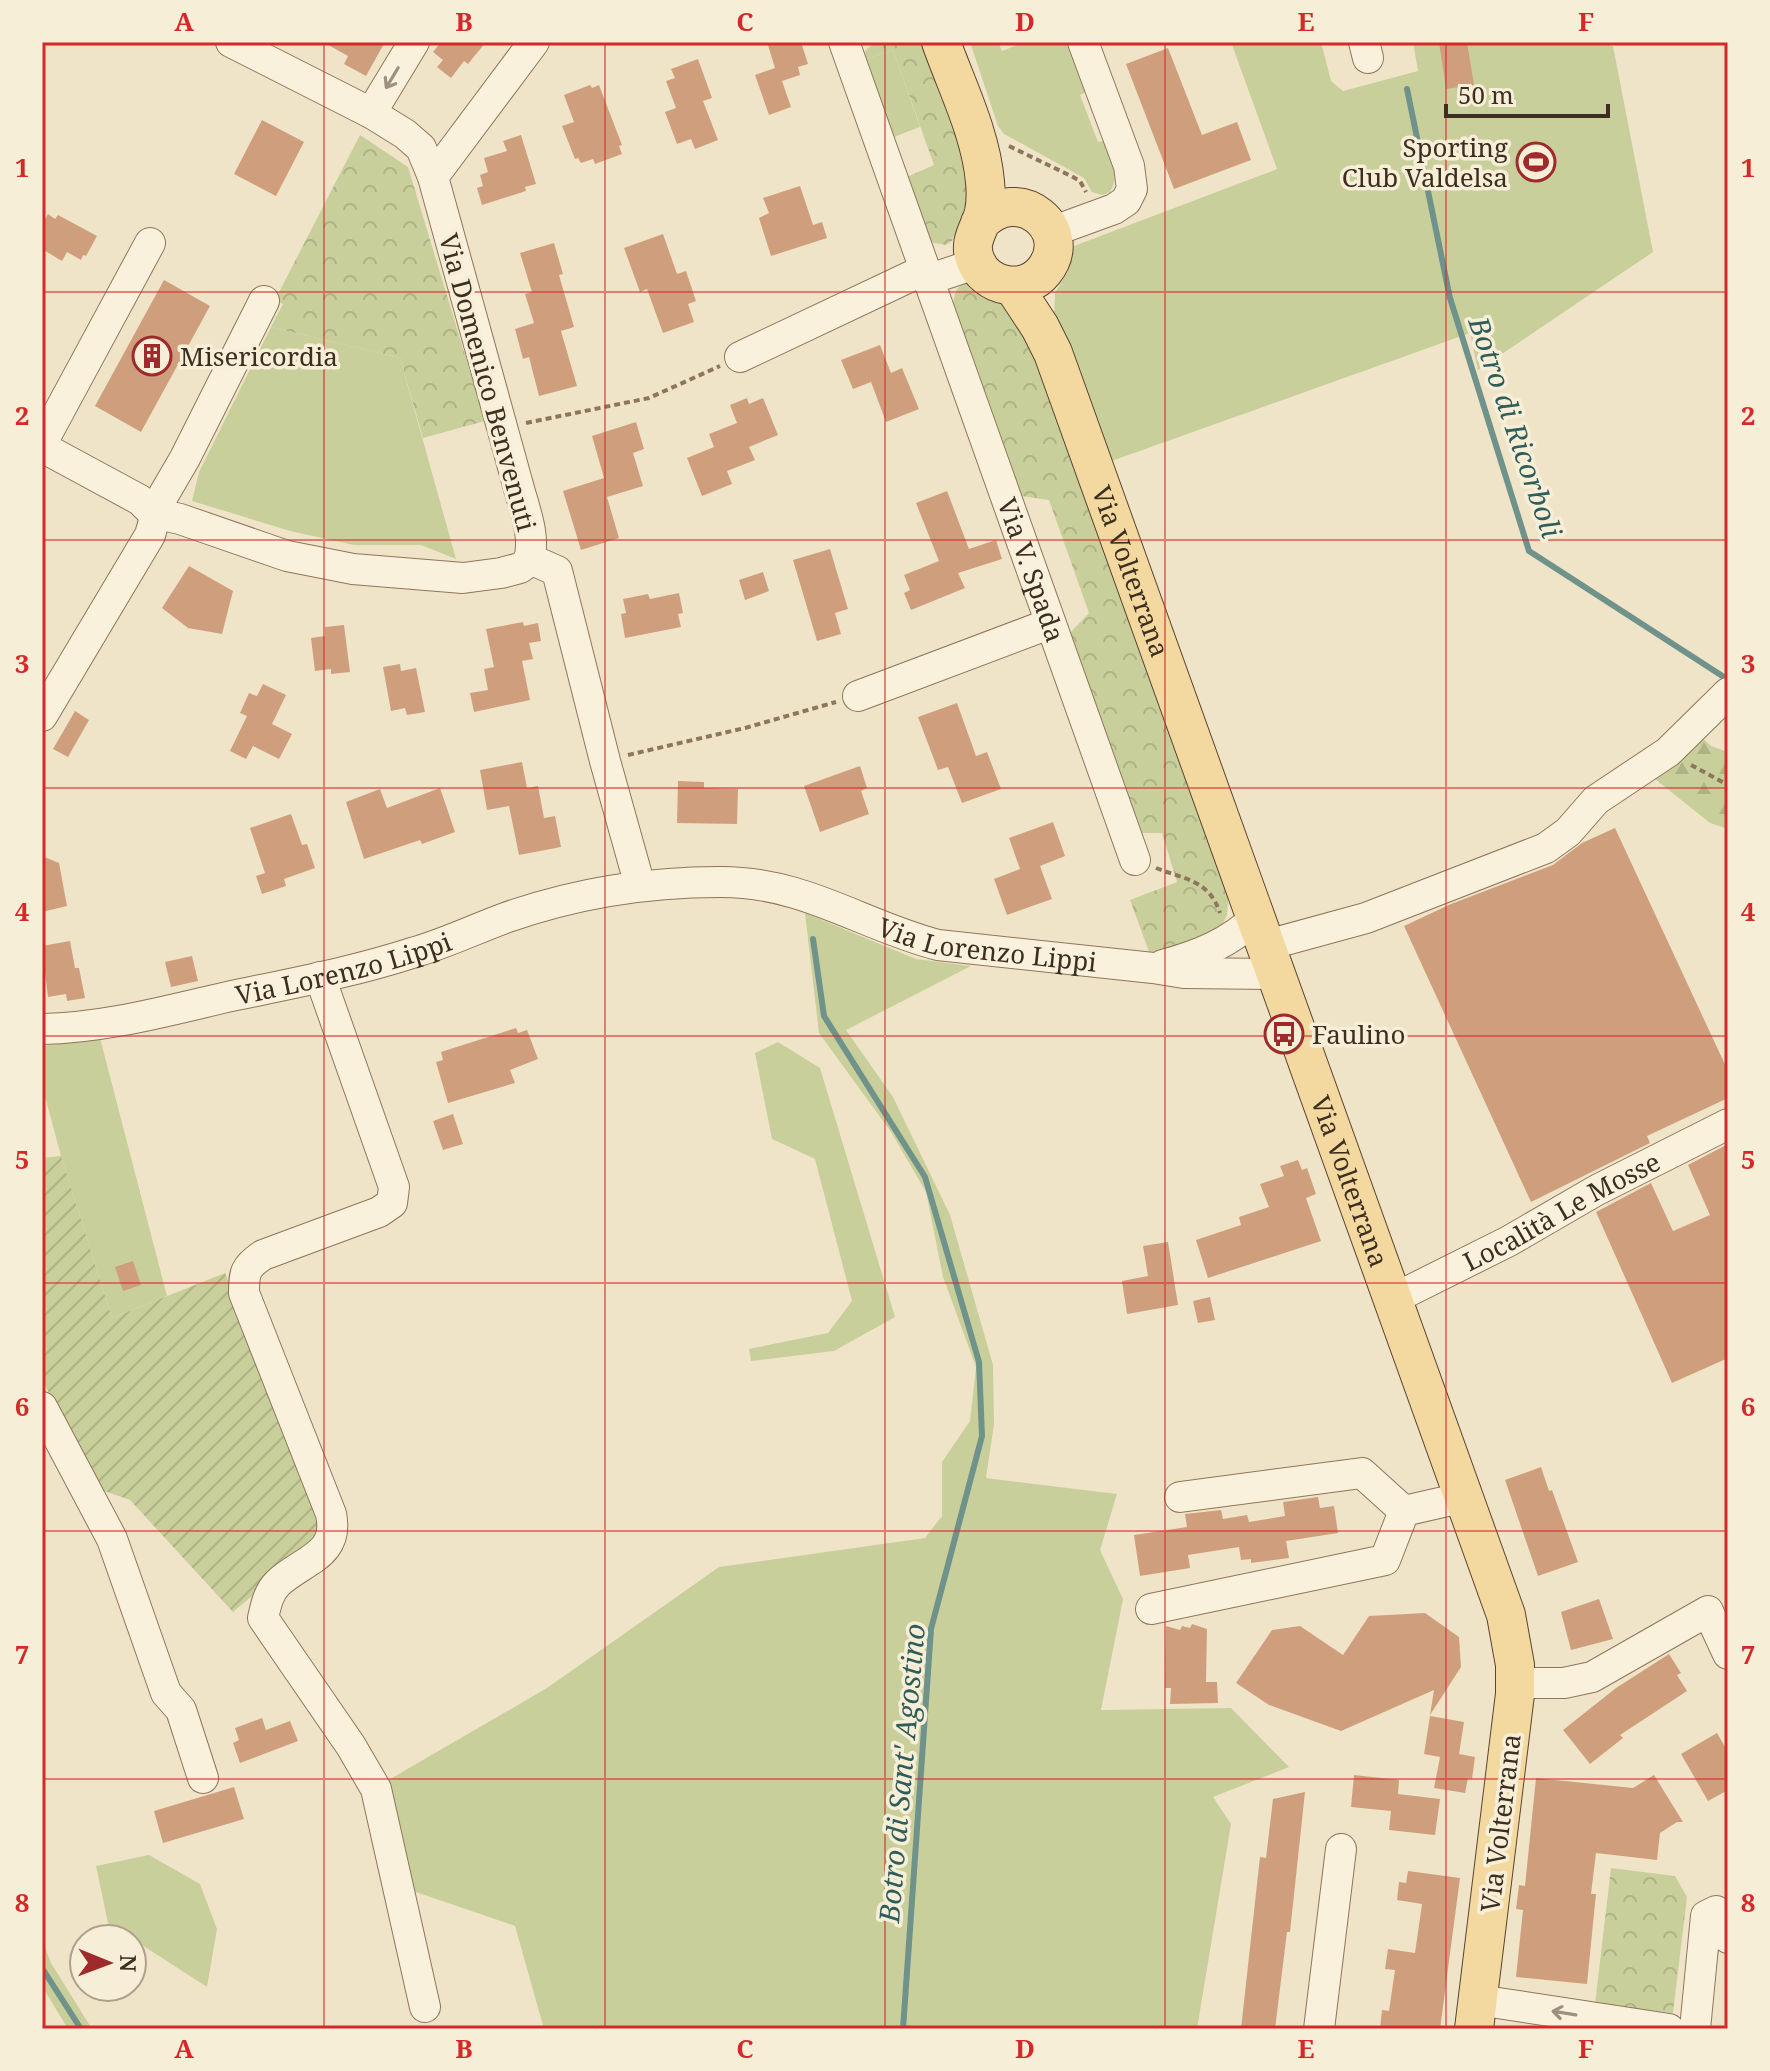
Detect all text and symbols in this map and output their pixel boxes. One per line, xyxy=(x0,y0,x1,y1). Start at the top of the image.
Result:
text: A xyxy=(174,3,194,39)
text: B xyxy=(455,3,473,39)
text: C xyxy=(736,3,754,39)
text: D xyxy=(1015,3,1035,39)
text: E xyxy=(1298,3,1315,39)
text: F xyxy=(1578,3,1594,39)
one-way arrow xyxy=(384,66,400,89)
scale bar xyxy=(1446,68,1608,118)
text: 50 m xyxy=(1458,78,1514,111)
place label: Sporting Club Valdelsa xyxy=(1342,129,1508,195)
sports icon: Sporting Club Valdelsa xyxy=(1515,141,1557,183)
text: 1 xyxy=(15,149,29,185)
text: 1 xyxy=(1741,149,1755,185)
street label: Via Domenico Benvenuti xyxy=(431,229,545,535)
water label: Botro di Ricorboli xyxy=(1460,310,1572,543)
building icon: Misericordia xyxy=(131,335,173,377)
place label: Misericordia xyxy=(180,338,338,374)
text: 2 xyxy=(15,397,29,433)
text: 2 xyxy=(1741,397,1755,433)
street label: Via Volterrana xyxy=(1084,481,1179,662)
street label: Via V. Spada xyxy=(989,493,1074,647)
text: 3 xyxy=(15,645,29,681)
text: 3 xyxy=(1741,645,1755,681)
text: 4 xyxy=(15,893,30,929)
text: 4 xyxy=(1741,893,1756,929)
street label: Via Lorenzo Lippi xyxy=(873,908,1099,980)
street label: Via Lorenzo Lippi xyxy=(232,923,457,1013)
bus stop icon: Faulino xyxy=(1263,1013,1305,1055)
place label: Faulino xyxy=(1312,1016,1406,1052)
street label: Via Volterrana xyxy=(1303,1091,1398,1272)
text: 5 xyxy=(15,1141,29,1177)
text: 5 xyxy=(1741,1141,1755,1177)
street label: Località Le Mosse xyxy=(1457,1143,1666,1279)
text: 6 xyxy=(15,1388,29,1424)
text: 6 xyxy=(1741,1388,1755,1424)
water label: Botro di Sant' Agostino xyxy=(869,1622,933,1925)
text: 7 xyxy=(15,1636,29,1672)
text: 7 xyxy=(1741,1636,1755,1672)
street label: Via Volterrana xyxy=(1471,1732,1529,1914)
text: 8 xyxy=(15,1884,29,1920)
text: 8 xyxy=(1741,1884,1755,1920)
north arrow xyxy=(68,1923,148,2003)
text: N xyxy=(114,1954,144,1972)
one-way arrow xyxy=(1552,2005,1578,2020)
text: A xyxy=(174,2030,194,2066)
text: B xyxy=(455,2030,473,2066)
text: C xyxy=(736,2030,754,2066)
text: D xyxy=(1015,2030,1035,2066)
text: E xyxy=(1298,2030,1315,2066)
text: F xyxy=(1578,2030,1594,2066)

